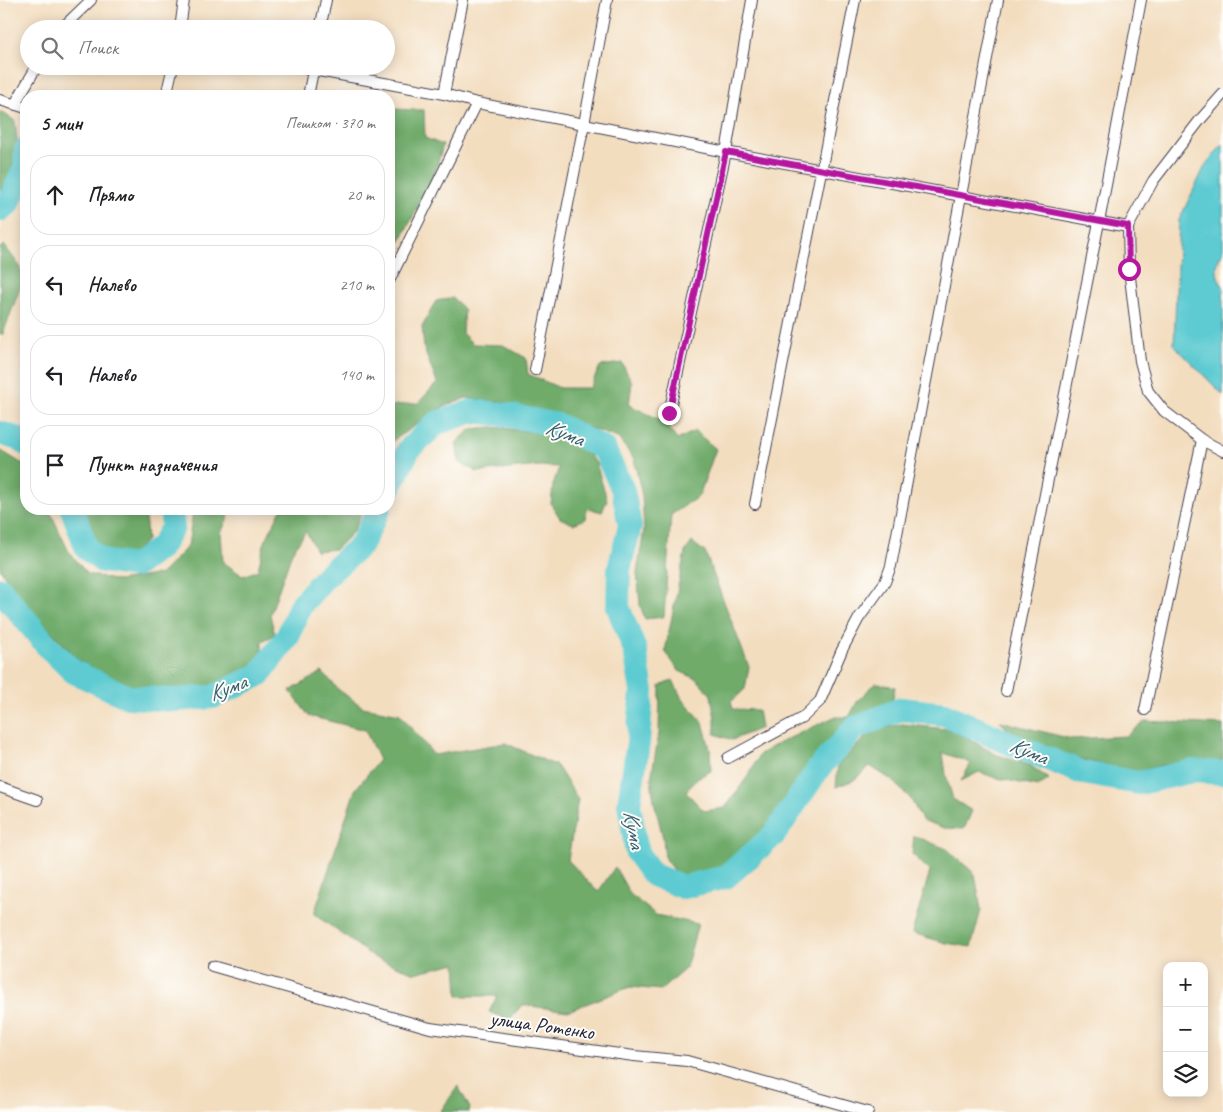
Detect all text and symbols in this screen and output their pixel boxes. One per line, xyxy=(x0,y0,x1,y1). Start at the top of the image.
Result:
search box xyxy=(20,20,395,75)
icon: search xyxy=(38,34,66,62)
text: Поиск xyxy=(78,36,118,60)
text: 5 мин xyxy=(40,110,82,136)
text: Пешком · 370 m xyxy=(286,113,375,133)
icon: ahead xyxy=(41,181,69,209)
text: Прямо xyxy=(88,183,133,207)
text: 20 m xyxy=(347,185,374,205)
route start xyxy=(1118,258,1141,281)
icon: left xyxy=(41,271,69,299)
text: Налево xyxy=(88,273,136,297)
text: 210 m xyxy=(340,275,374,295)
icon: left xyxy=(41,361,69,389)
text: Налево xyxy=(88,363,136,387)
text: 140 m xyxy=(340,365,374,385)
route end xyxy=(658,402,681,425)
water label: Кума xyxy=(542,413,589,454)
icon: arrive xyxy=(41,451,69,479)
text: Пункт назначения xyxy=(88,453,217,477)
water label: Кума xyxy=(205,667,252,708)
water label: Кума xyxy=(1006,731,1054,772)
water label: Кума xyxy=(617,808,652,853)
map controls xyxy=(1163,962,1208,1097)
button: + xyxy=(1163,962,1208,1007)
street label: улица Ротенко xyxy=(486,1005,597,1045)
button: − xyxy=(1163,1007,1208,1052)
button: layers xyxy=(1163,1052,1208,1097)

